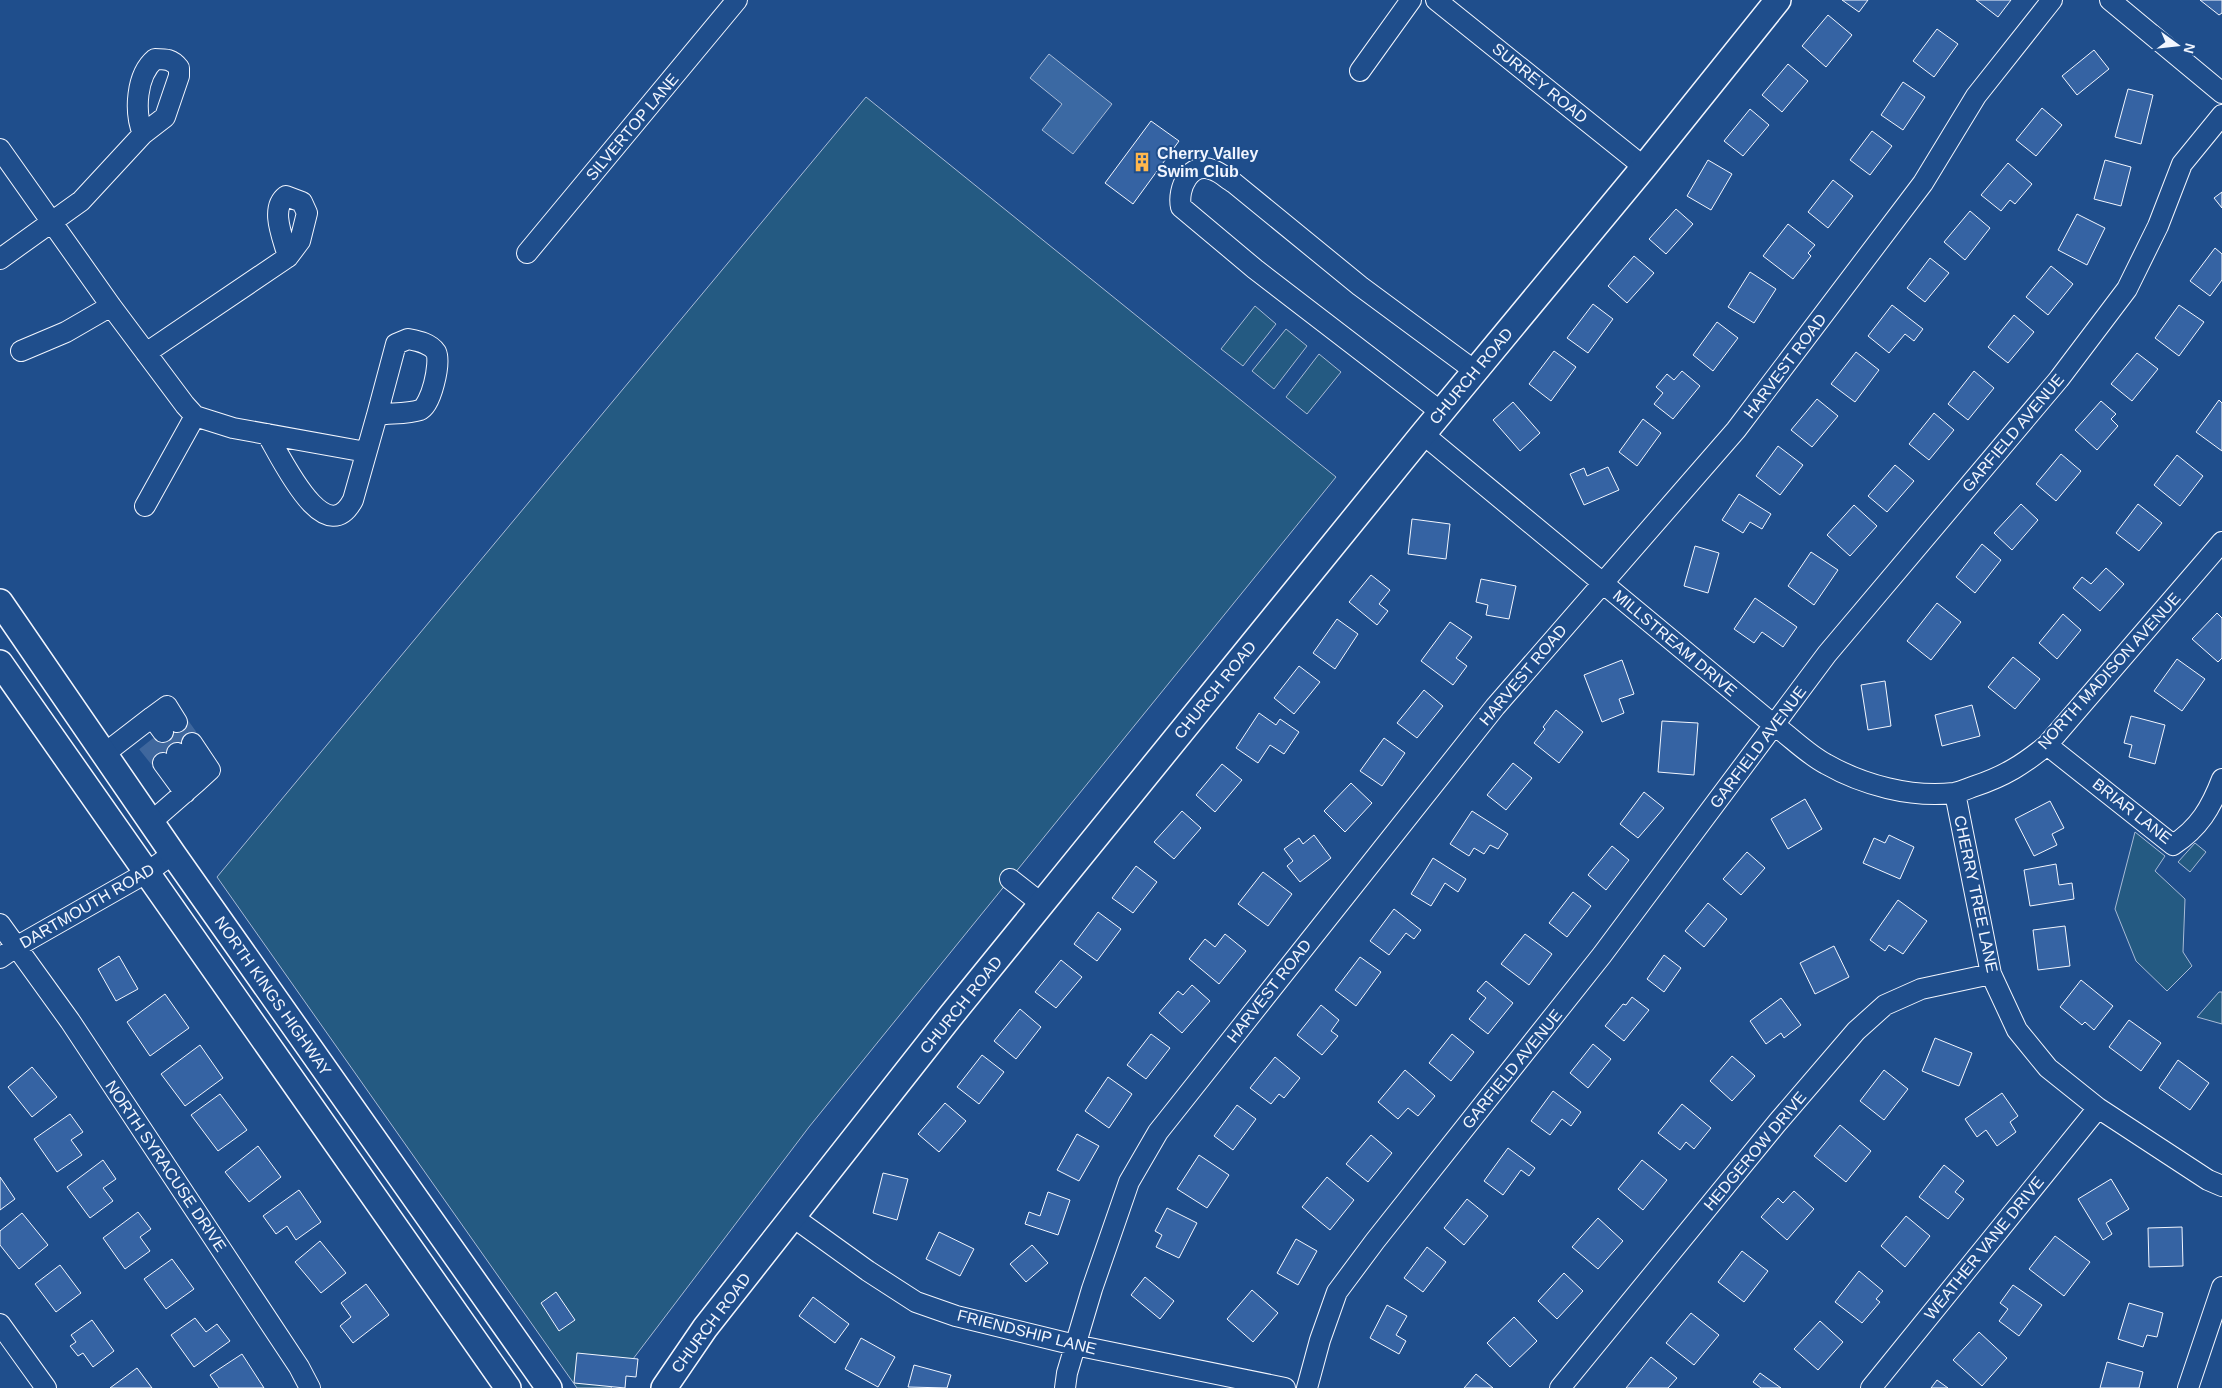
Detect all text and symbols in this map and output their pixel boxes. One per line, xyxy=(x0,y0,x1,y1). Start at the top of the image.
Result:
north arrow xyxy=(2152,20,2202,70)
street label: SURREY ROAD xyxy=(1489,40,1591,126)
text: N xyxy=(2181,41,2199,55)
street label: SILVERTOP LANE xyxy=(582,70,682,184)
place label: Cherry Valley Swim Club xyxy=(1157,145,1259,180)
building icon: Cherry Valley Swim Club xyxy=(1131,151,1153,173)
street label: HARVEST ROAD xyxy=(1740,311,1830,421)
street label: CHURCH ROAD xyxy=(1426,325,1516,427)
street label: GARFIELD AVENUE xyxy=(1959,371,2067,495)
street label: MILLSTREAM DRIVE xyxy=(1610,586,1740,700)
street label: NORTH MADISON AVENUE xyxy=(2034,590,2184,752)
street label: HARVEST ROAD xyxy=(1476,621,1570,729)
street label: CHURCH ROAD xyxy=(1171,638,1259,742)
street label: GARFIELD AVENUE xyxy=(1707,683,1809,811)
street label: BRIAR LANE xyxy=(2089,775,2175,847)
street label: CHERRY TREE LANE xyxy=(1951,814,2001,974)
street label: DARTMOUTH ROAD xyxy=(17,860,157,952)
street label: NORTH KINGS HIGHWAY xyxy=(212,913,335,1079)
street label: HARVEST ROAD xyxy=(1224,936,1314,1046)
street label: CHURCH ROAD xyxy=(917,953,1005,1057)
street label: GARFIELD AVENUE xyxy=(1459,1006,1565,1132)
street label: NORTH SYRACUSE DRIVE xyxy=(102,1077,230,1255)
street label: HEDGEROW DRIVE xyxy=(1700,1088,1810,1214)
street label: WEATHER VANE DRIVE xyxy=(1921,1173,2047,1323)
street label: CHURCH ROAD xyxy=(668,1270,754,1376)
street label: FRIENDSHIP LANE xyxy=(956,1306,1098,1358)

